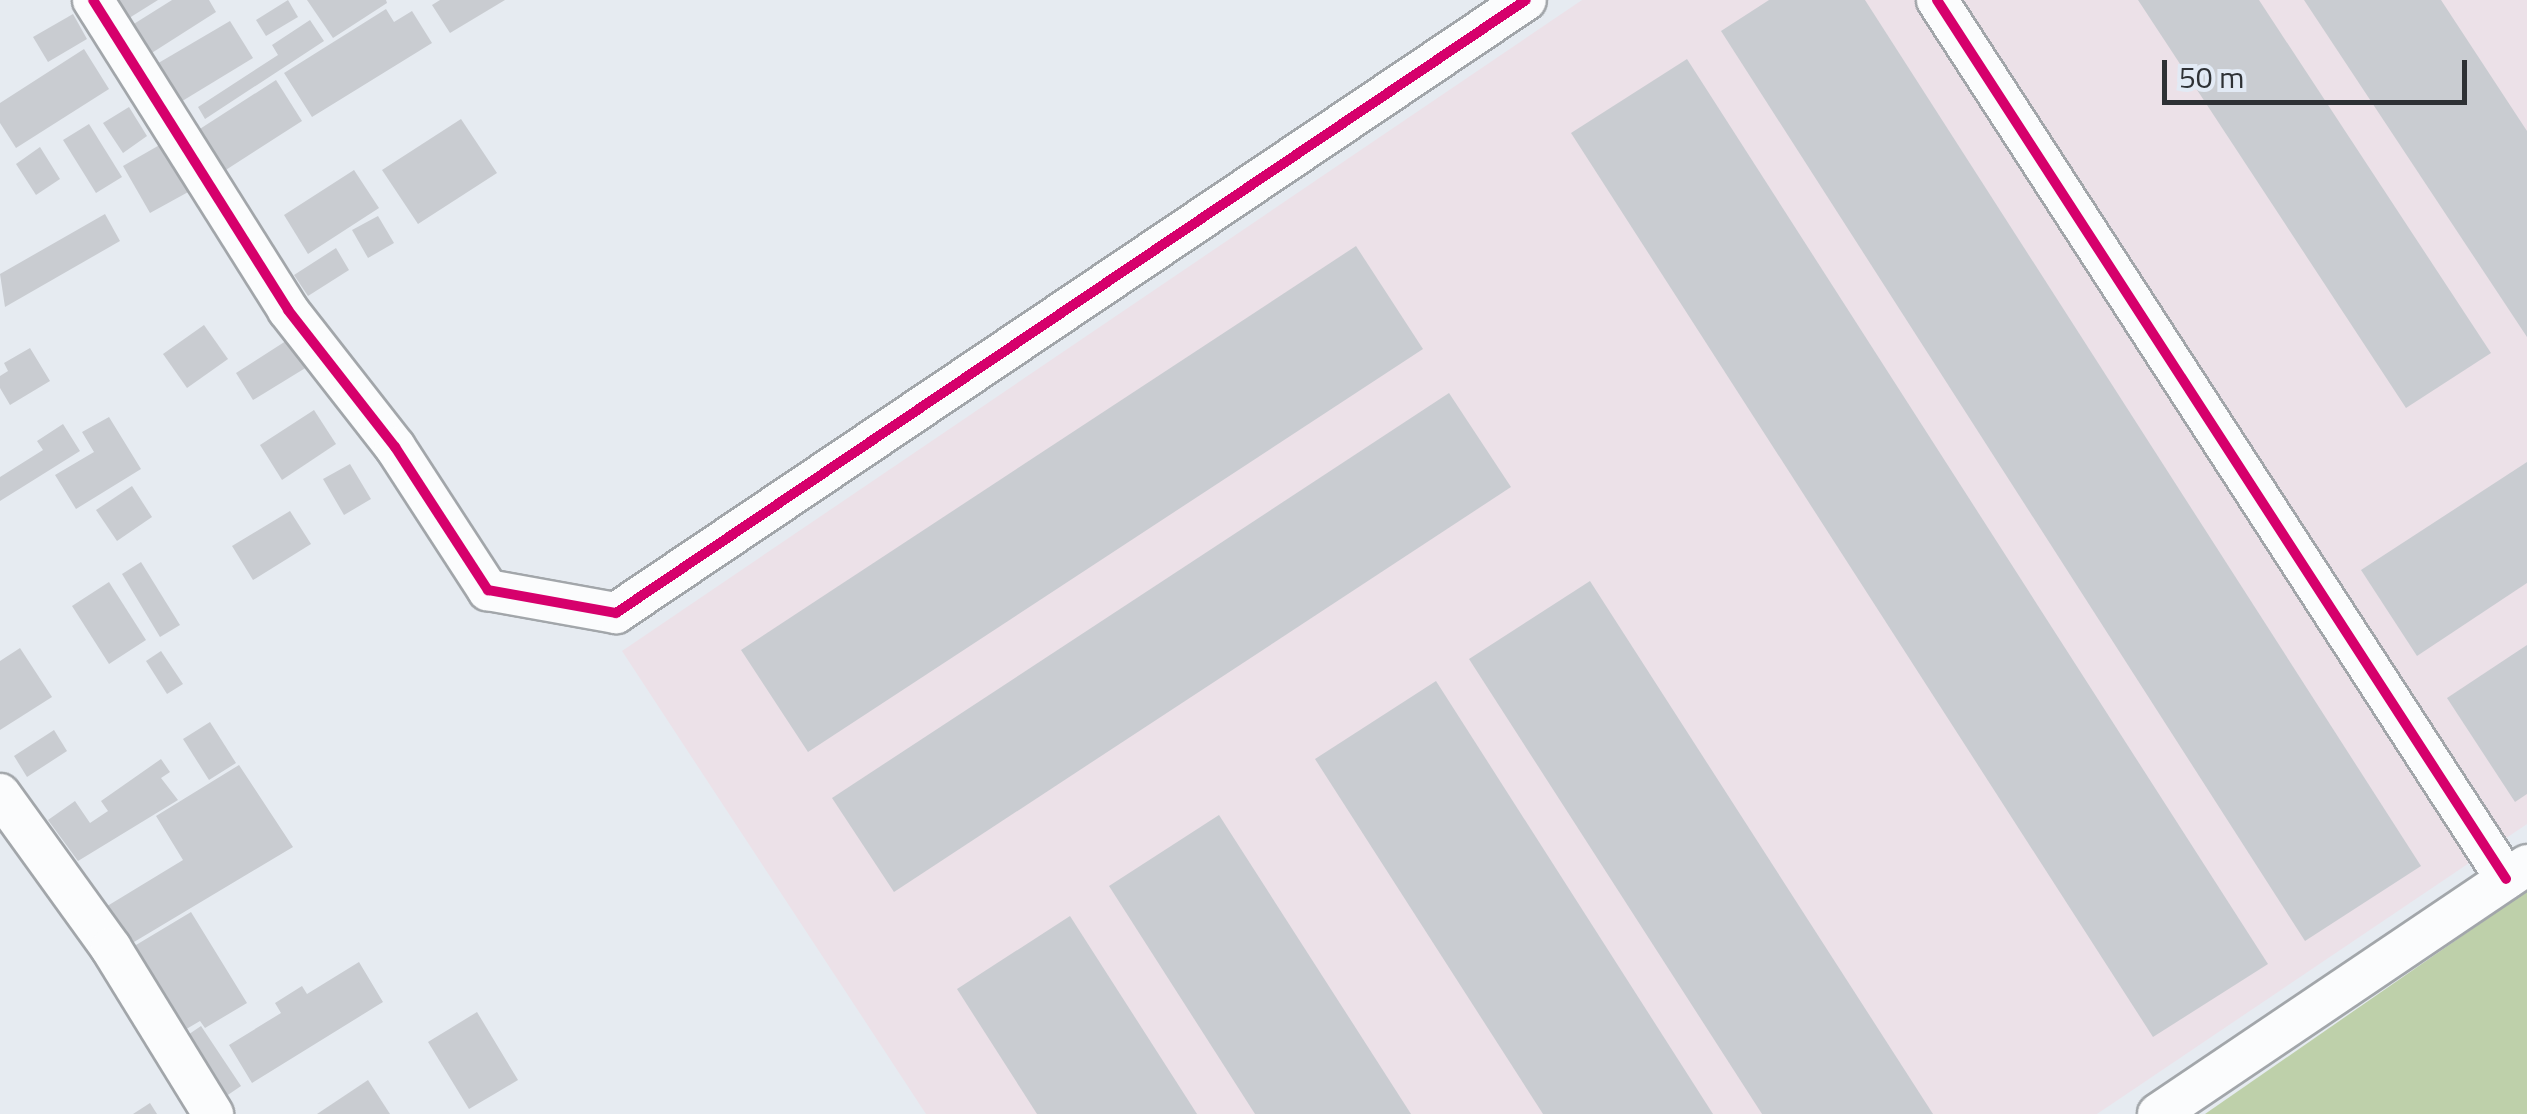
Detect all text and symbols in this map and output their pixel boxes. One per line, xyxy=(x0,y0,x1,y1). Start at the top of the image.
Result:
scale bar xyxy=(2167,40,2472,102)
text: 50 m xyxy=(2179,54,2244,100)

